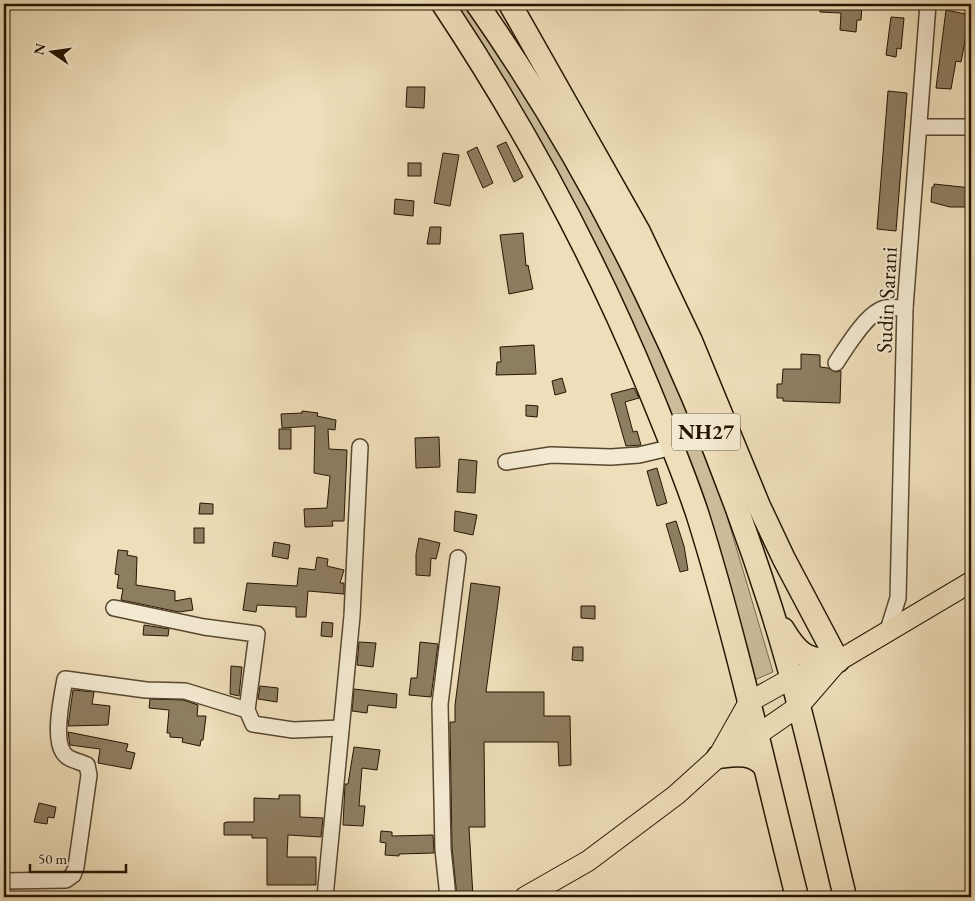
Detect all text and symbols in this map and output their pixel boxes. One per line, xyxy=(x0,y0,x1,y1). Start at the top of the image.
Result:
north arrow xyxy=(28,28,78,78)
text: N xyxy=(29,41,50,57)
street label: Sudin Sarani xyxy=(869,246,904,354)
road number: NH27 xyxy=(672,414,740,451)
scale bar xyxy=(30,841,126,873)
text: 50 m xyxy=(38,849,67,868)

